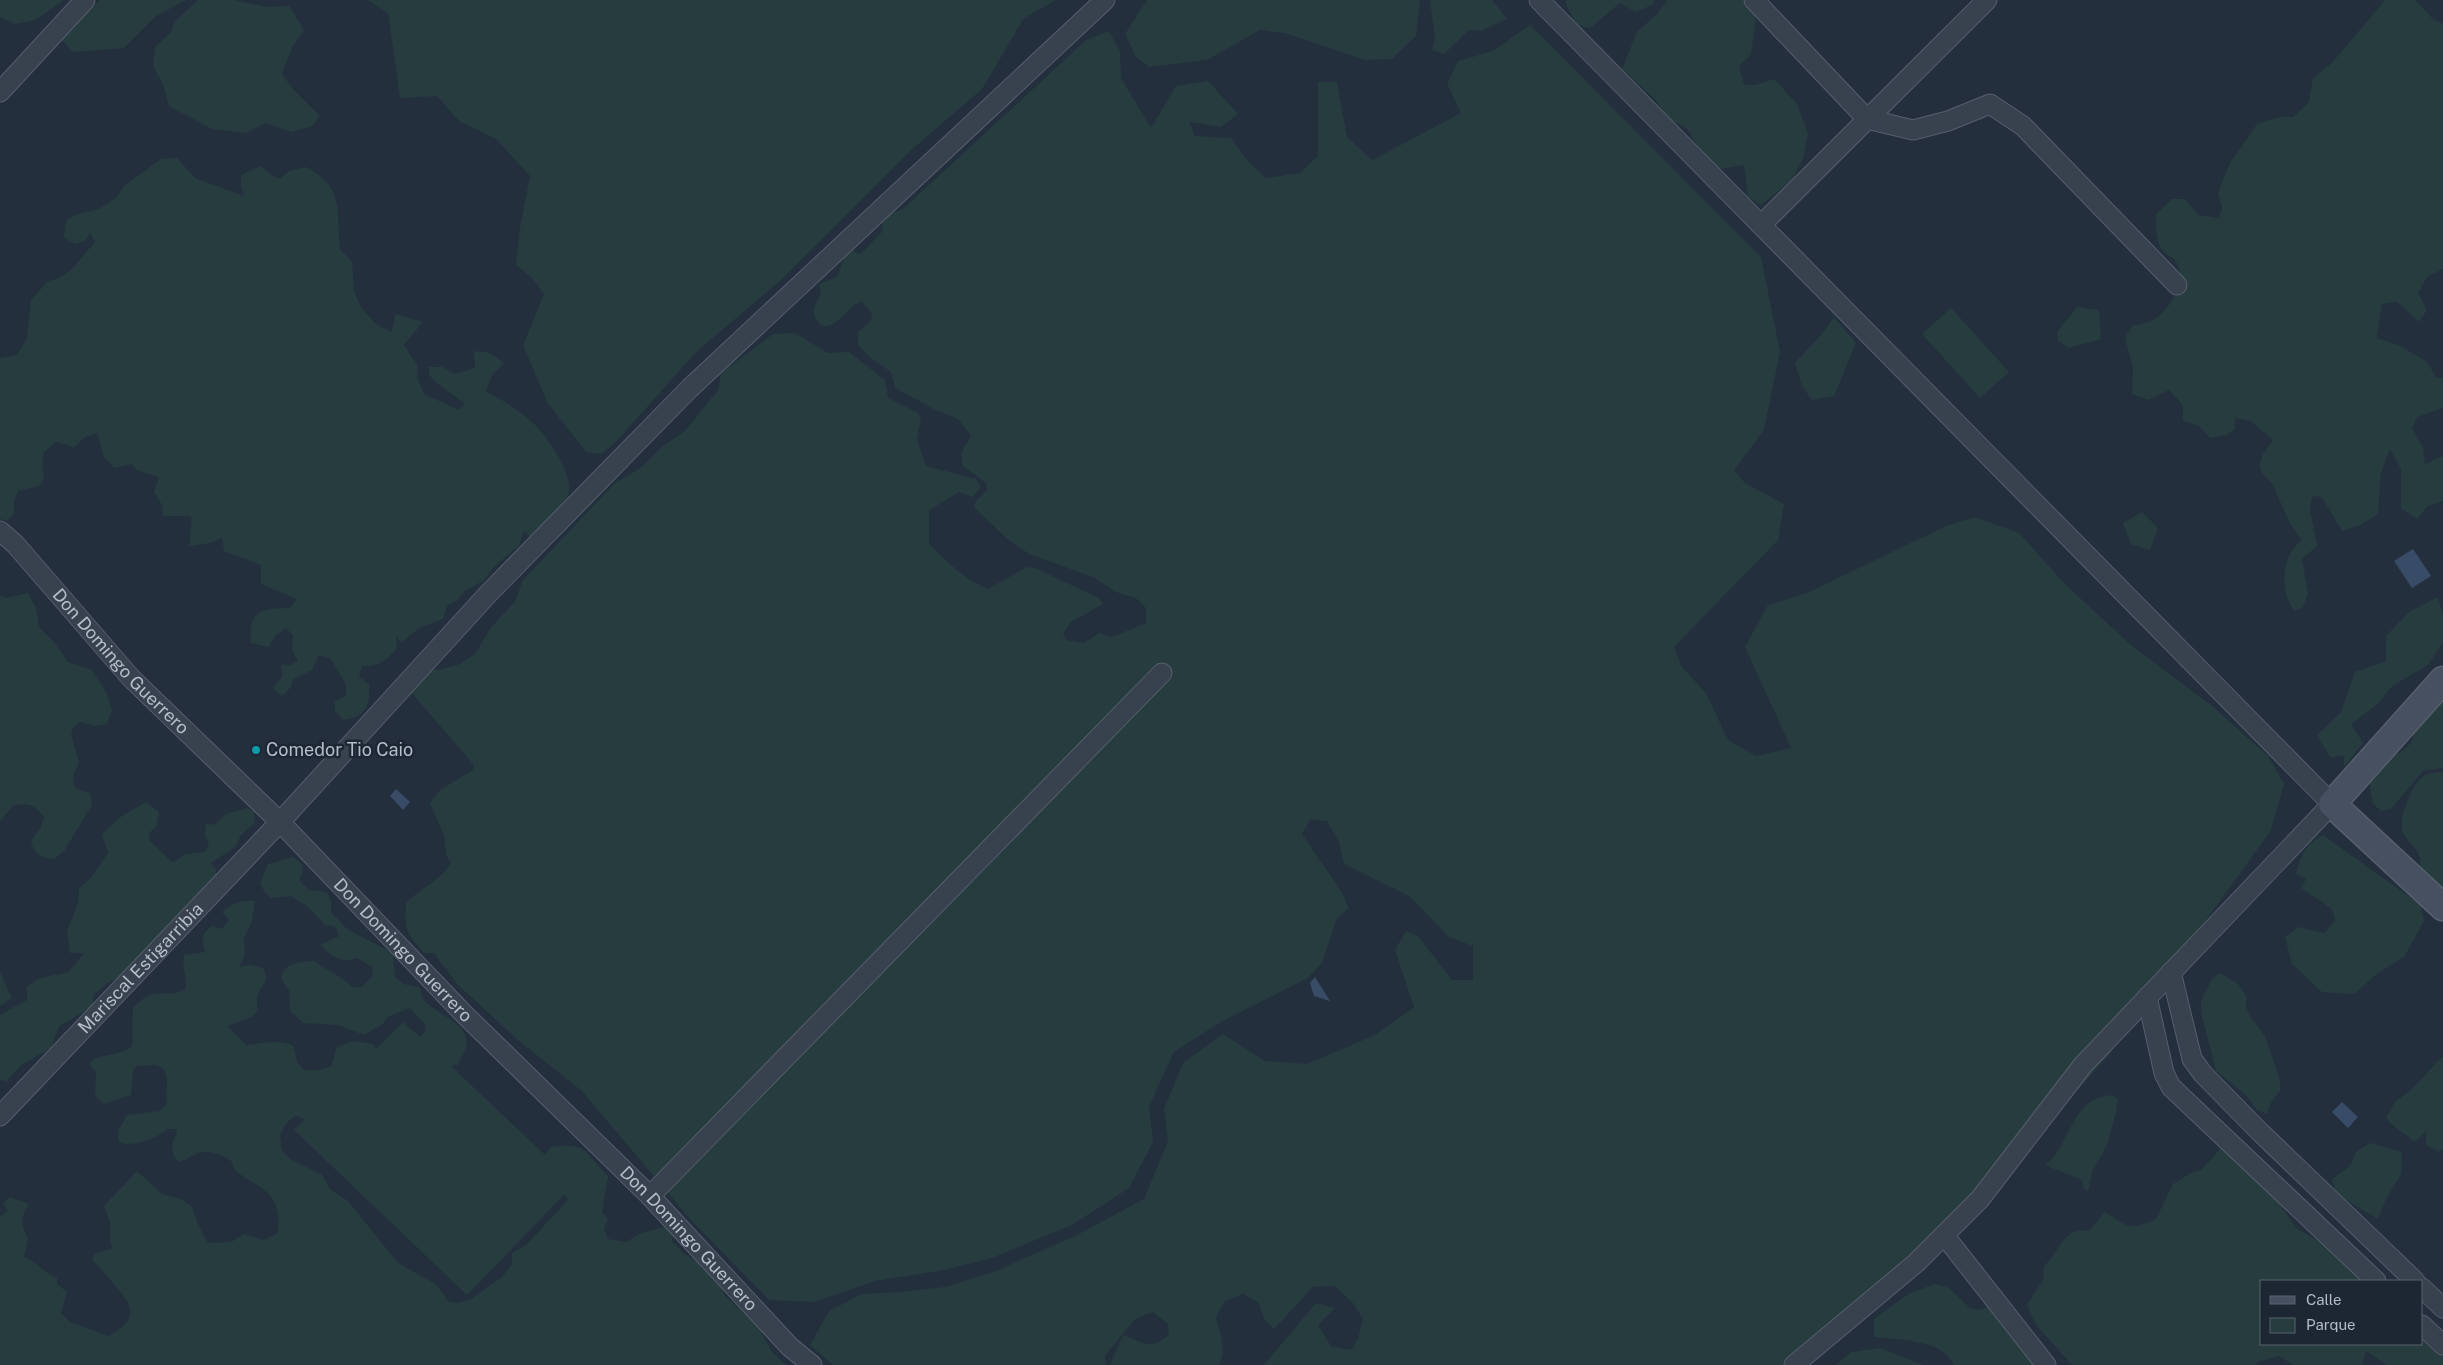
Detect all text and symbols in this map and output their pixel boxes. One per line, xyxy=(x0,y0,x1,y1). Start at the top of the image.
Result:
street label: Don Domingo Guerrero xyxy=(48,584,194,738)
place label: Comedor Tio Caio xyxy=(266,739,413,760)
marker: Comedor Tio Caio xyxy=(250,744,262,756)
street label: Don Domingo Guerrero xyxy=(330,874,477,1026)
street label: Mariscal Estigarribia xyxy=(73,898,207,1037)
street label: Don Domingo Guerrero xyxy=(616,1162,762,1315)
legend xyxy=(2260,1280,2423,1345)
text: Calle xyxy=(2306,1291,2342,1308)
text: Parque xyxy=(2306,1316,2356,1333)

